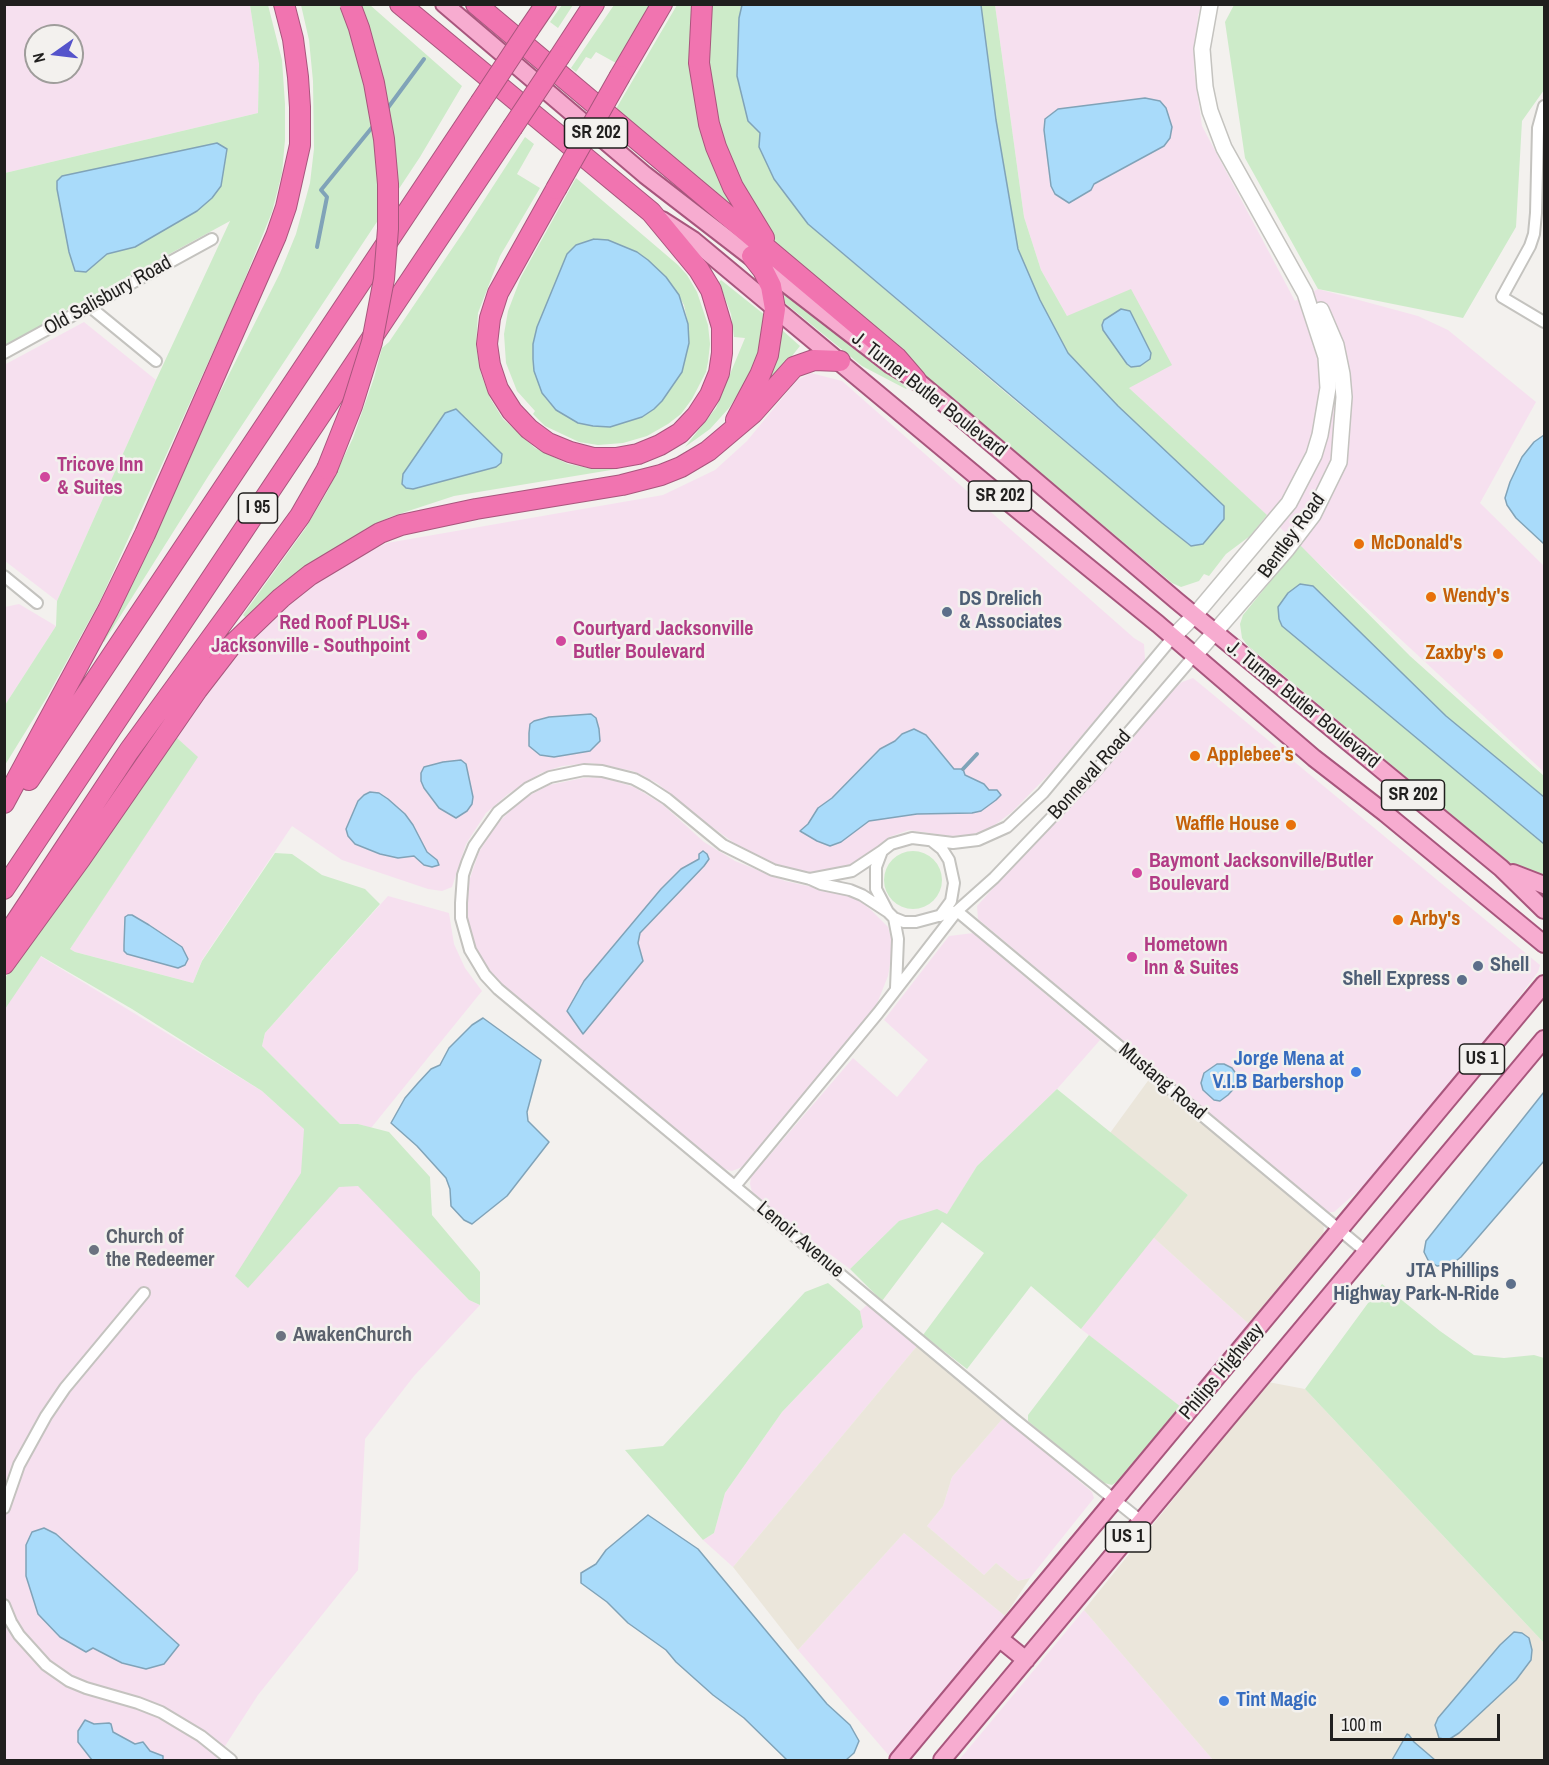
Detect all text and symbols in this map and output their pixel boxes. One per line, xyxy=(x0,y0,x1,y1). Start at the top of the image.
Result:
north arrow xyxy=(24,24,84,84)
text: N xyxy=(27,51,50,65)
road number: SR 202 xyxy=(564,118,628,148)
street label: Old Salisbury Road xyxy=(40,251,176,341)
street label: J. Turner Butler Boulevard xyxy=(847,327,1011,463)
place label: Tricove Inn & Suites xyxy=(57,454,144,501)
marker: Tricove Inn & Suites xyxy=(38,470,52,484)
road number: SR 202 xyxy=(968,481,1032,511)
street label: Bentley Road xyxy=(1253,489,1331,583)
road number: I 95 xyxy=(238,493,278,523)
place label: McDonald's xyxy=(1371,532,1462,556)
marker: McDonald's xyxy=(1352,537,1366,551)
place label: Wendy's xyxy=(1443,585,1509,609)
place label: DS Drelich & Associates xyxy=(959,588,1062,635)
marker: Wendy's xyxy=(1424,590,1438,604)
marker: DS Drelich & Associates xyxy=(940,605,954,619)
place label: Red Roof PLUS+ Jacksonville - Southpoint xyxy=(211,612,410,659)
place label: Courtyard Jacksonville Butler Boulevard xyxy=(573,618,753,665)
marker: Red Roof PLUS+ Jacksonville - Southpoint xyxy=(415,628,429,642)
marker: Courtyard Jacksonville Butler Boulevard xyxy=(554,634,568,648)
street label: J. Turner Butler Boulevard xyxy=(1222,636,1384,774)
place label: Zaxby's xyxy=(1426,642,1486,666)
marker: Zaxby's xyxy=(1491,647,1505,661)
street label: Bonneval Road xyxy=(1044,725,1136,825)
place label: Applebee's xyxy=(1207,744,1294,768)
marker: Applebee's xyxy=(1188,749,1202,763)
road number: SR 202 xyxy=(1382,780,1444,810)
place label: Waffle House xyxy=(1176,813,1279,837)
marker: Waffle House xyxy=(1284,818,1298,832)
place label: Baymont Jacksonville/Butler Boulevard xyxy=(1149,850,1373,897)
marker: Baymont Jacksonville/Butler Boulevard xyxy=(1130,866,1144,880)
place label: Arby's xyxy=(1410,908,1460,932)
marker: Arby's xyxy=(1391,913,1405,927)
place label: Hometown Inn & Suites xyxy=(1144,934,1239,981)
marker: Hometown Inn & Suites xyxy=(1125,950,1139,964)
place label: Shell xyxy=(1490,954,1529,978)
marker: Shell xyxy=(1471,959,1485,973)
place label: Shell Express xyxy=(1342,968,1450,992)
marker: Shell Express xyxy=(1455,973,1469,987)
street label: Mustang Road xyxy=(1113,1039,1211,1125)
road number: US 1 xyxy=(1460,1044,1504,1074)
place label: Jorge Mena at V.I.B Barbershop xyxy=(1212,1048,1344,1095)
marker: Jorge Mena at V.I.B Barbershop xyxy=(1349,1065,1363,1079)
street label: Lenoir Avenue xyxy=(752,1197,848,1283)
place label: Church of the Redeemer xyxy=(106,1226,214,1273)
marker: Church of the Redeemer xyxy=(87,1243,101,1257)
place label: JTA Phillips Highway Park-N-Ride xyxy=(1333,1260,1499,1307)
marker: JTA Phillips Highway Park-N-Ride xyxy=(1504,1277,1518,1291)
street label: Philips Highway xyxy=(1175,1319,1269,1425)
place label: AwakenChurch xyxy=(293,1324,412,1348)
marker: AwakenChurch xyxy=(274,1329,288,1343)
road number: US 1 xyxy=(1106,1522,1150,1552)
place label: Tint Magic xyxy=(1236,1689,1317,1713)
marker: Tint Magic xyxy=(1217,1694,1231,1708)
scale bar xyxy=(1333,1702,1502,1740)
text: 100 m xyxy=(1341,1712,1382,1737)

